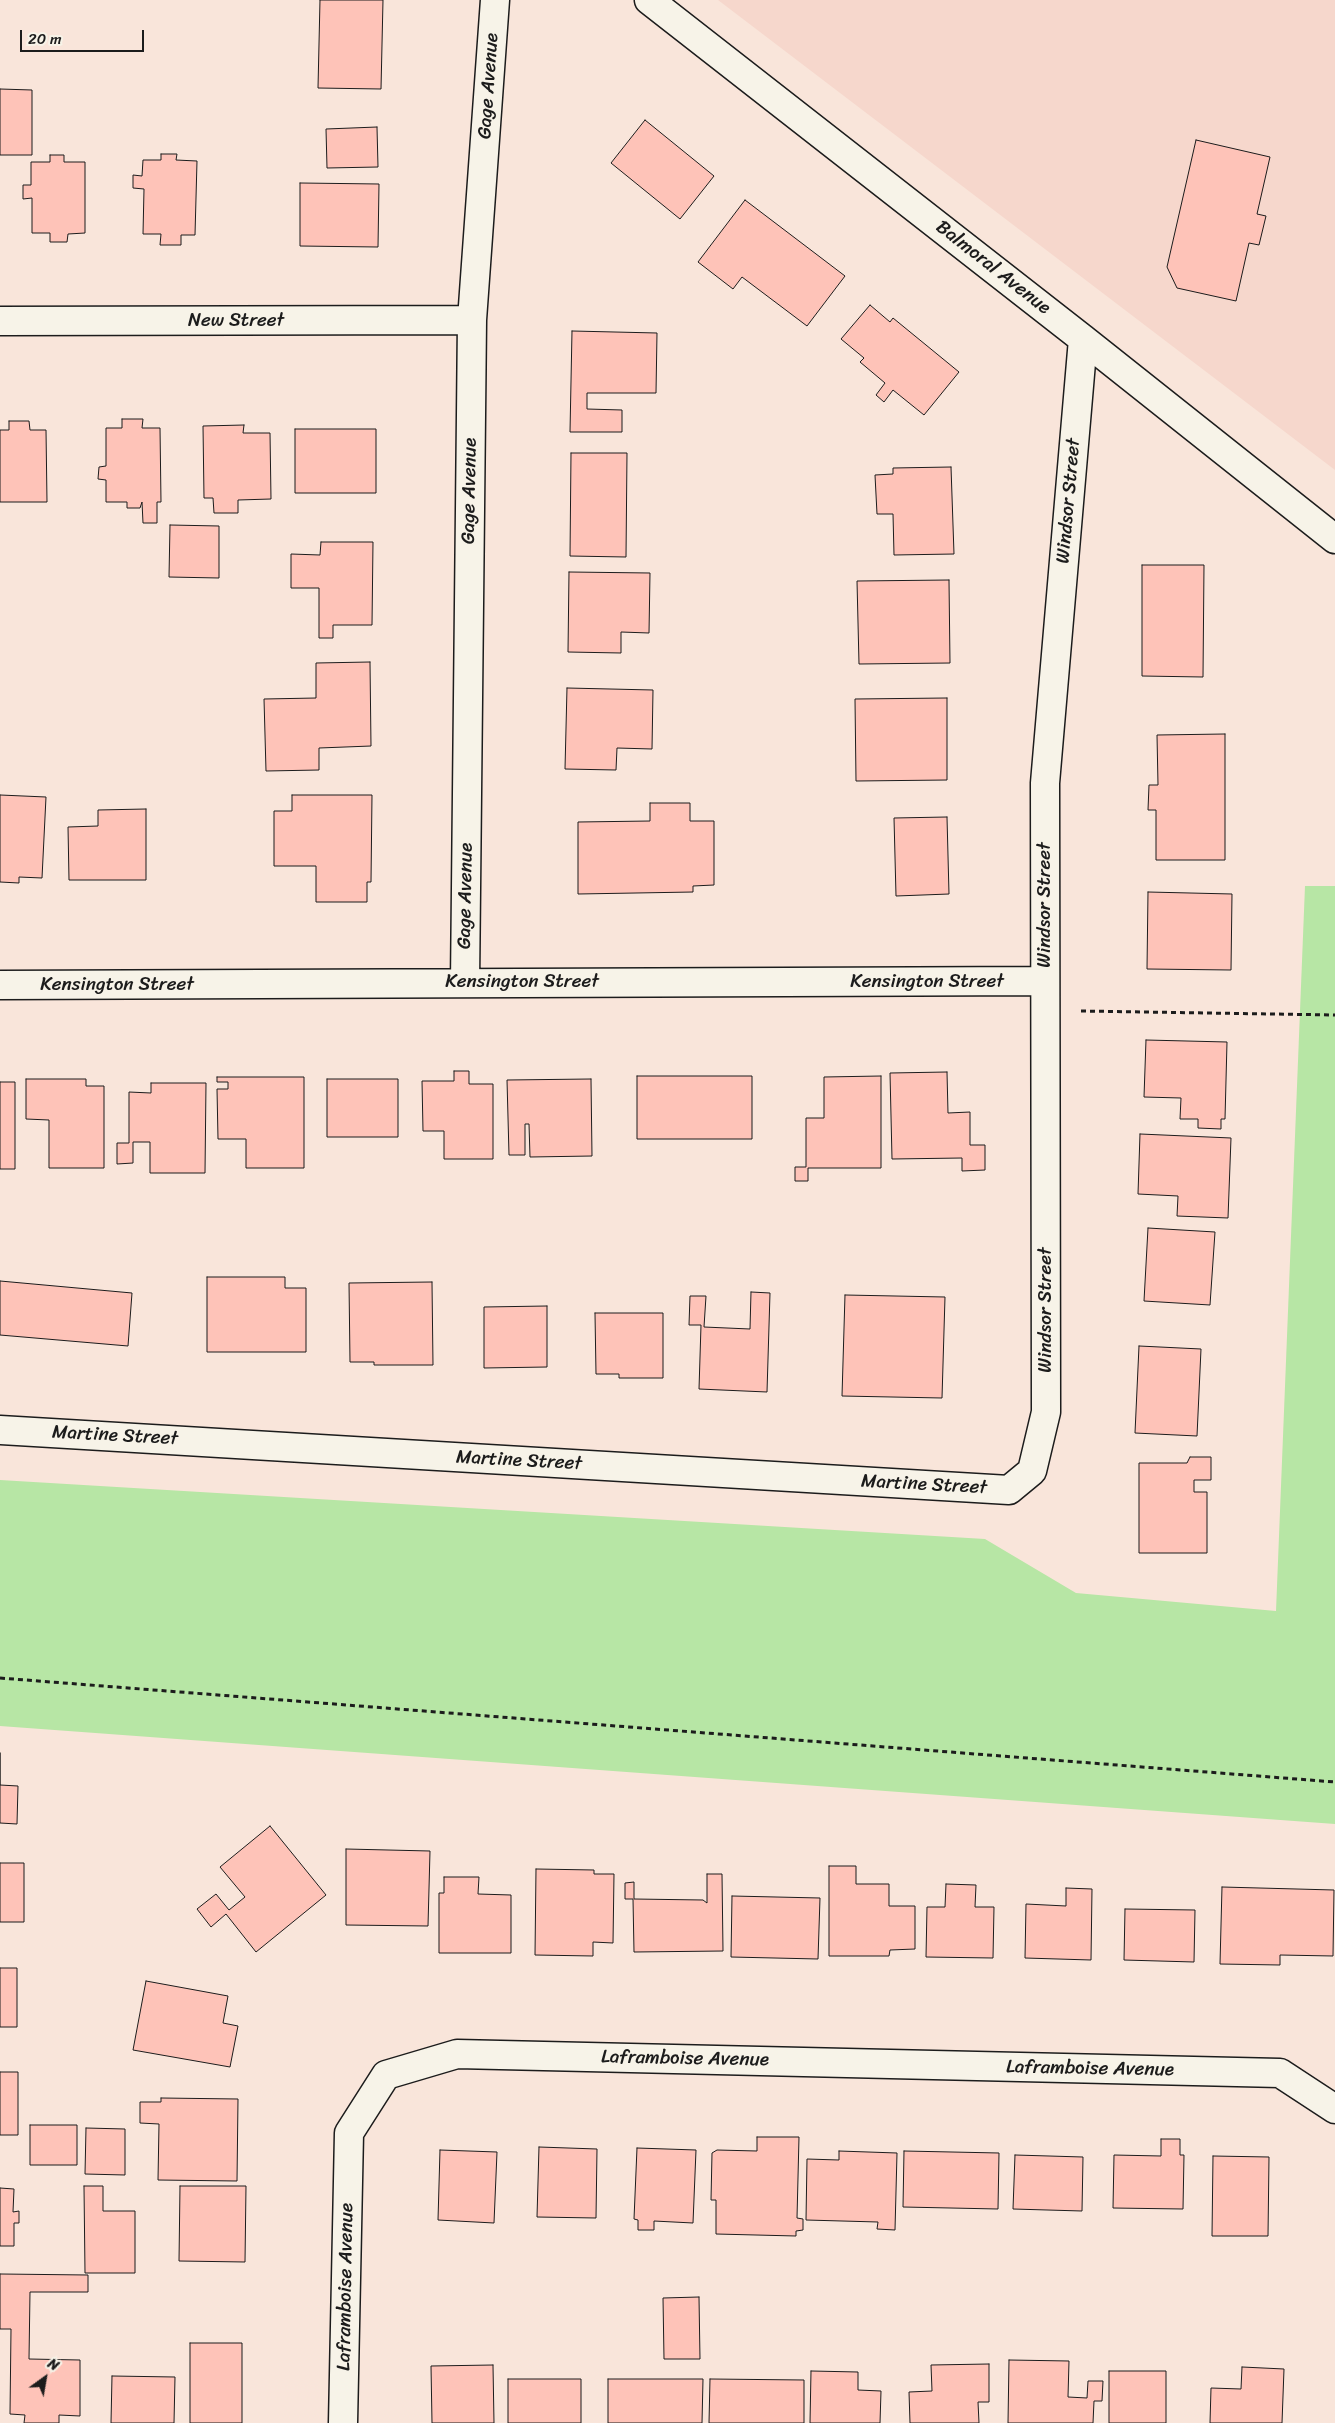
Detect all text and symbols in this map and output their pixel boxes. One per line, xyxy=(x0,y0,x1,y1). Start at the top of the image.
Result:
scale bar xyxy=(22,20,146,52)
text: 20 m xyxy=(28,26,62,52)
street label: Gage Avenue xyxy=(474,32,504,140)
street label: Balmoral Avenue xyxy=(931,216,1055,320)
street label: New Street xyxy=(188,310,284,332)
street label: Windsor Street xyxy=(1052,437,1086,565)
street label: Gage Avenue xyxy=(458,438,482,544)
street label: Windsor Street xyxy=(1034,842,1056,968)
street label: Gage Avenue xyxy=(454,843,478,949)
street label: Kensington Street xyxy=(445,971,599,993)
street label: Kensington Street xyxy=(850,971,1004,993)
street label: Kensington Street xyxy=(40,974,194,996)
street label: Windsor Street xyxy=(1035,1247,1057,1373)
street label: Martine Street xyxy=(51,1421,179,1451)
street label: Martine Street xyxy=(455,1446,583,1476)
street label: Martine Street xyxy=(860,1470,988,1500)
street label: Laframboise Avenue xyxy=(601,2046,769,2072)
street label: Laframboise Avenue xyxy=(1006,2056,1174,2082)
street label: Laframboise Avenue xyxy=(333,2203,359,2371)
text: N xyxy=(42,2352,64,2378)
north arrow xyxy=(20,2353,70,2403)

